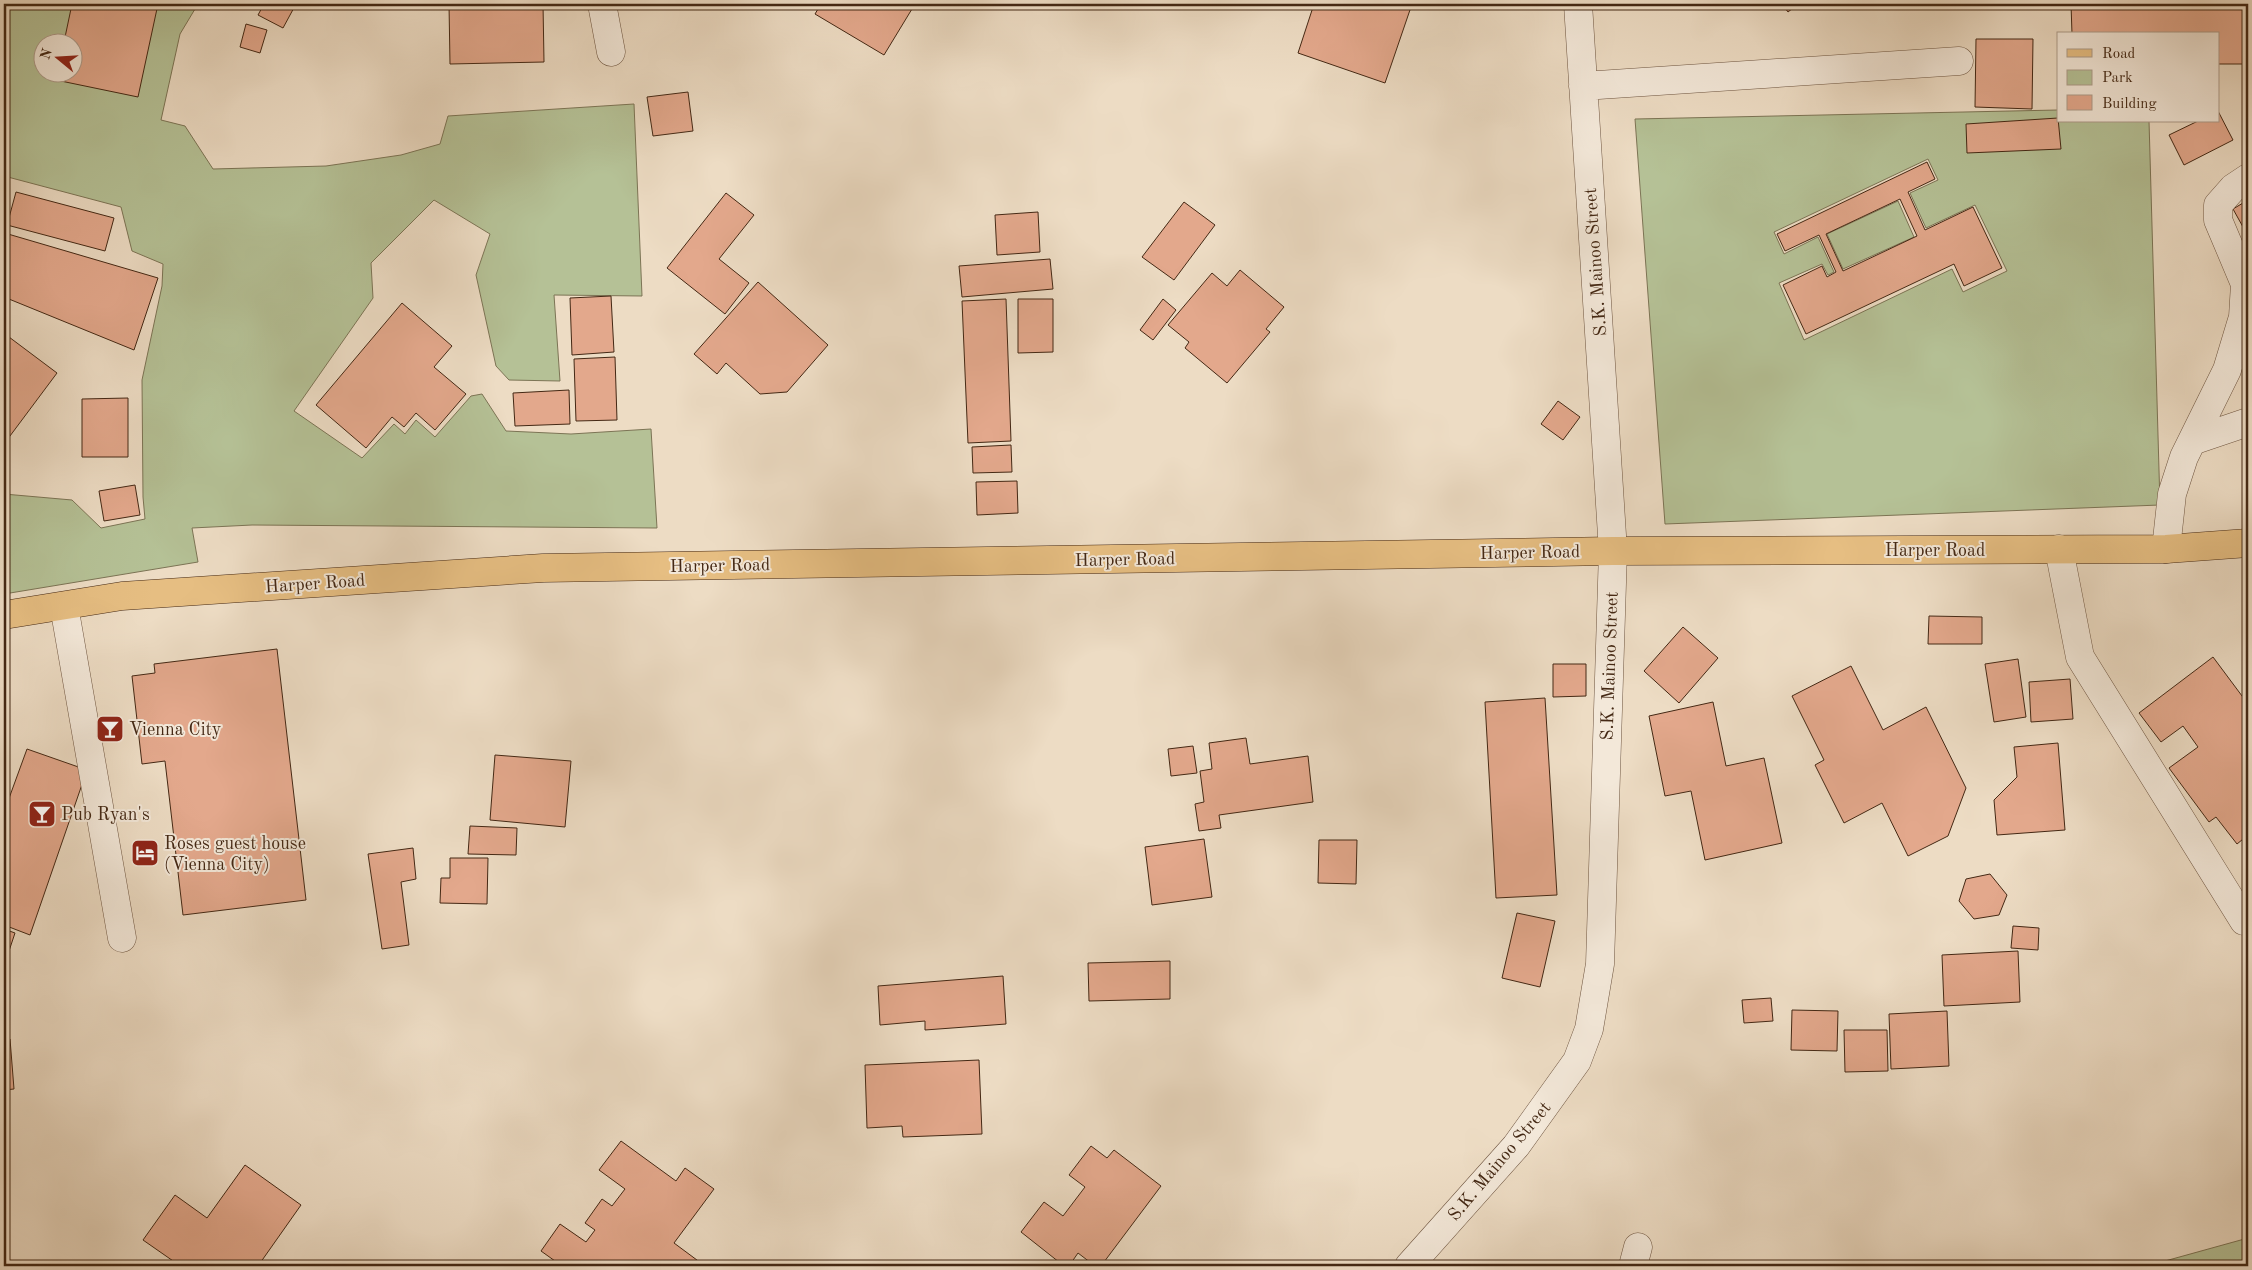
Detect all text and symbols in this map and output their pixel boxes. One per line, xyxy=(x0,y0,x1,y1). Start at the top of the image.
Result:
north arrow xyxy=(32,32,82,82)
legend xyxy=(2057,32,2220,122)
text: N xyxy=(38,47,55,62)
text: Road xyxy=(2102,47,2136,62)
text: Park xyxy=(2102,71,2133,86)
text: Building xyxy=(2102,97,2157,112)
street label: S.K. Mainoo Street xyxy=(1582,187,1610,337)
street label: Harper Road xyxy=(1885,542,1985,560)
street label: Harper Road xyxy=(1480,543,1580,563)
street label: Harper Road xyxy=(1075,550,1175,570)
street label: Harper Road xyxy=(670,556,770,576)
street label: Harper Road xyxy=(264,572,366,596)
street label: S.K. Mainoo Street xyxy=(1598,591,1622,741)
bar icon: Vienna City xyxy=(95,714,125,744)
place label: Vienna City xyxy=(129,721,222,739)
bar icon: Pub Ryan's xyxy=(27,799,57,829)
place label: Pub Ryan's xyxy=(61,806,150,824)
place label: Roses guest house (Vienna City) xyxy=(164,835,306,874)
hotel icon: Roses guest house (Vienna City) xyxy=(130,838,160,868)
street label: S.K. Mainoo Street xyxy=(1445,1099,1555,1225)

